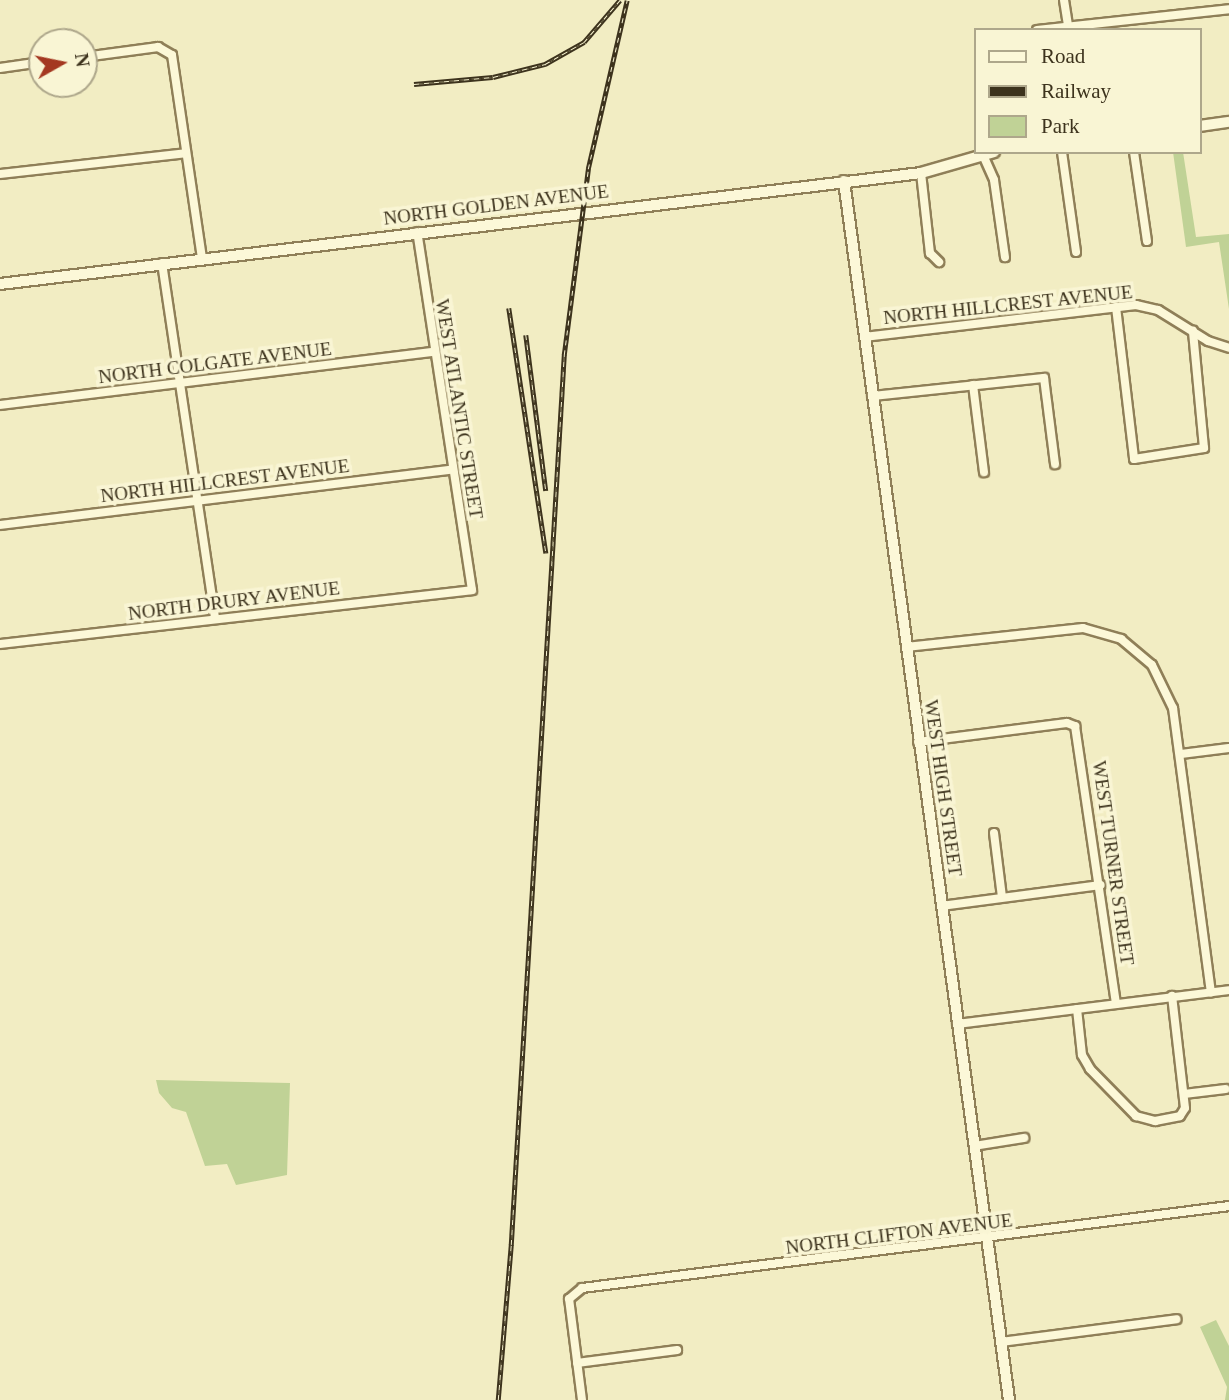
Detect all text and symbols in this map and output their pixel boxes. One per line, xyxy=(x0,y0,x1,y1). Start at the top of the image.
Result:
north arrow xyxy=(28,28,98,98)
legend xyxy=(974,28,1201,154)
text: Road xyxy=(1041,44,1085,68)
text: N xyxy=(71,52,94,68)
text: Railway xyxy=(1041,79,1111,103)
text: Park xyxy=(1041,114,1080,138)
street label: NORTH GOLDEN AVENUE xyxy=(382,180,610,230)
street label: NORTH HILLCREST AVENUE xyxy=(882,281,1134,329)
street label: WEST ATLANTIC STREET xyxy=(430,297,488,521)
street label: NORTH COLGATE AVENUE xyxy=(96,337,334,389)
street label: NORTH HILLCREST AVENUE xyxy=(99,454,351,508)
street label: NORTH DRURY AVENUE xyxy=(126,577,342,625)
street label: WEST HIGH STREET xyxy=(919,698,967,878)
street label: WEST TURNER STREET xyxy=(1087,759,1139,967)
street label: NORTH CLIFTON AVENUE xyxy=(784,1209,1014,1259)

